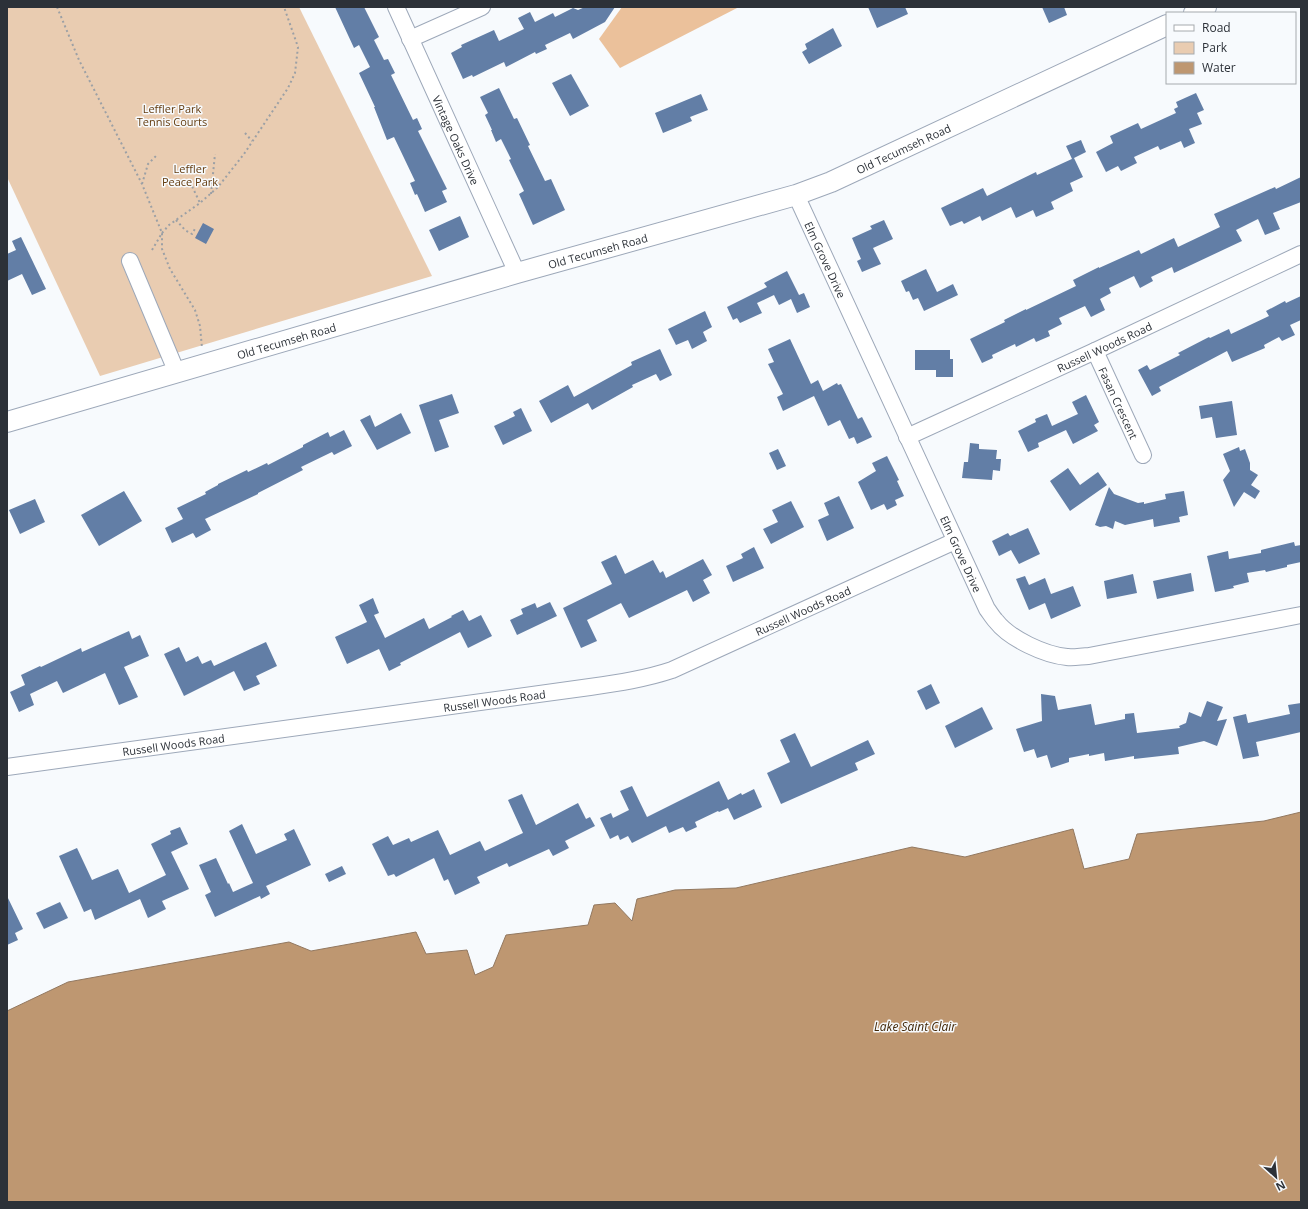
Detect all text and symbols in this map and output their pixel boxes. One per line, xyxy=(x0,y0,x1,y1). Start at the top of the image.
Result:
legend xyxy=(1166,12,1296,84)
text: Road xyxy=(1202,19,1231,36)
text: Park xyxy=(1202,39,1228,56)
text: Water xyxy=(1202,59,1236,76)
street label: Vintage Oaks Drive xyxy=(430,93,483,187)
park label: Leffler Park Tennis Courts xyxy=(137,101,207,129)
street label: Old Tecumseh Road xyxy=(853,120,953,177)
park label: Leffler Peace Park xyxy=(162,161,218,189)
street label: Elm Grove Drive xyxy=(802,219,850,300)
street label: Old Tecumseh Road xyxy=(546,229,649,272)
street label: Russell Woods Road xyxy=(1054,318,1154,375)
street label: Old Tecumseh Road xyxy=(235,319,338,362)
street label: Fasan Crescent xyxy=(1096,364,1142,441)
street label: Elm Grove Drive xyxy=(937,513,986,594)
street label: Russell Woods Road xyxy=(753,582,853,639)
street label: Russell Woods Road xyxy=(442,686,547,715)
street label: Russell Woods Road xyxy=(121,730,226,759)
water label: Lake Saint Clair xyxy=(874,1018,957,1035)
north arrow xyxy=(1256,1157,1296,1197)
text: N xyxy=(1273,1178,1288,1195)

